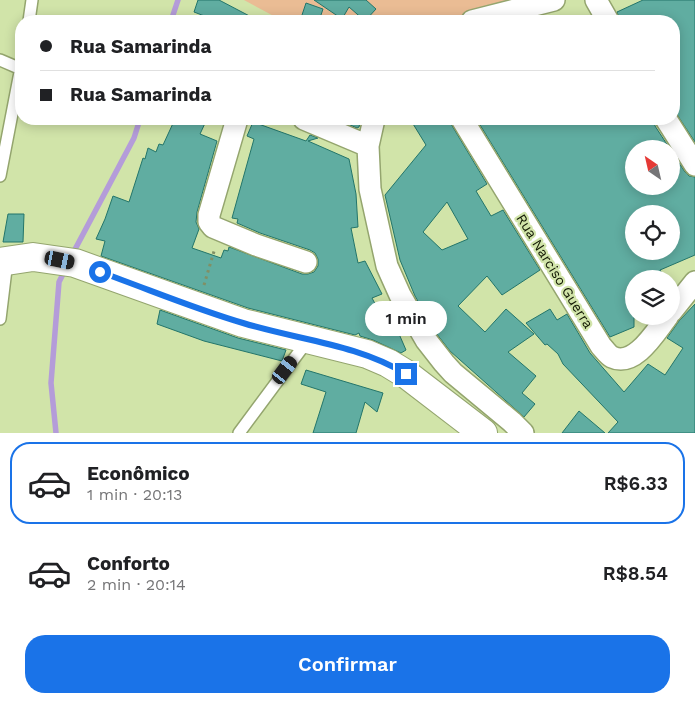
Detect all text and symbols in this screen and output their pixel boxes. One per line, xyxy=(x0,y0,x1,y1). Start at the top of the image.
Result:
text: Rua Samarinda xyxy=(70,35,211,58)
text: Rua Samarinda xyxy=(70,83,211,106)
north arrow xyxy=(625,140,680,195)
map controls xyxy=(625,140,680,325)
button: locate xyxy=(625,205,680,260)
street label: Rua Narciso Guerra xyxy=(513,211,597,331)
car xyxy=(43,250,76,270)
route start xyxy=(89,261,111,283)
button: layers xyxy=(625,270,680,325)
callout: 1 min xyxy=(365,302,447,336)
text: 1 min xyxy=(385,309,427,328)
car xyxy=(269,354,300,386)
route end xyxy=(395,363,417,385)
icon: car xyxy=(27,461,72,506)
text: Econômico xyxy=(87,462,190,485)
text: R$6.33 xyxy=(604,472,668,495)
text: 1 min · 20:13 xyxy=(87,485,182,504)
icon: car xyxy=(27,551,72,596)
text: Conforto xyxy=(87,552,170,575)
text: R$8.54 xyxy=(603,562,668,585)
text: 2 min · 20:14 xyxy=(87,575,186,594)
button: Confirmar xyxy=(25,635,670,693)

